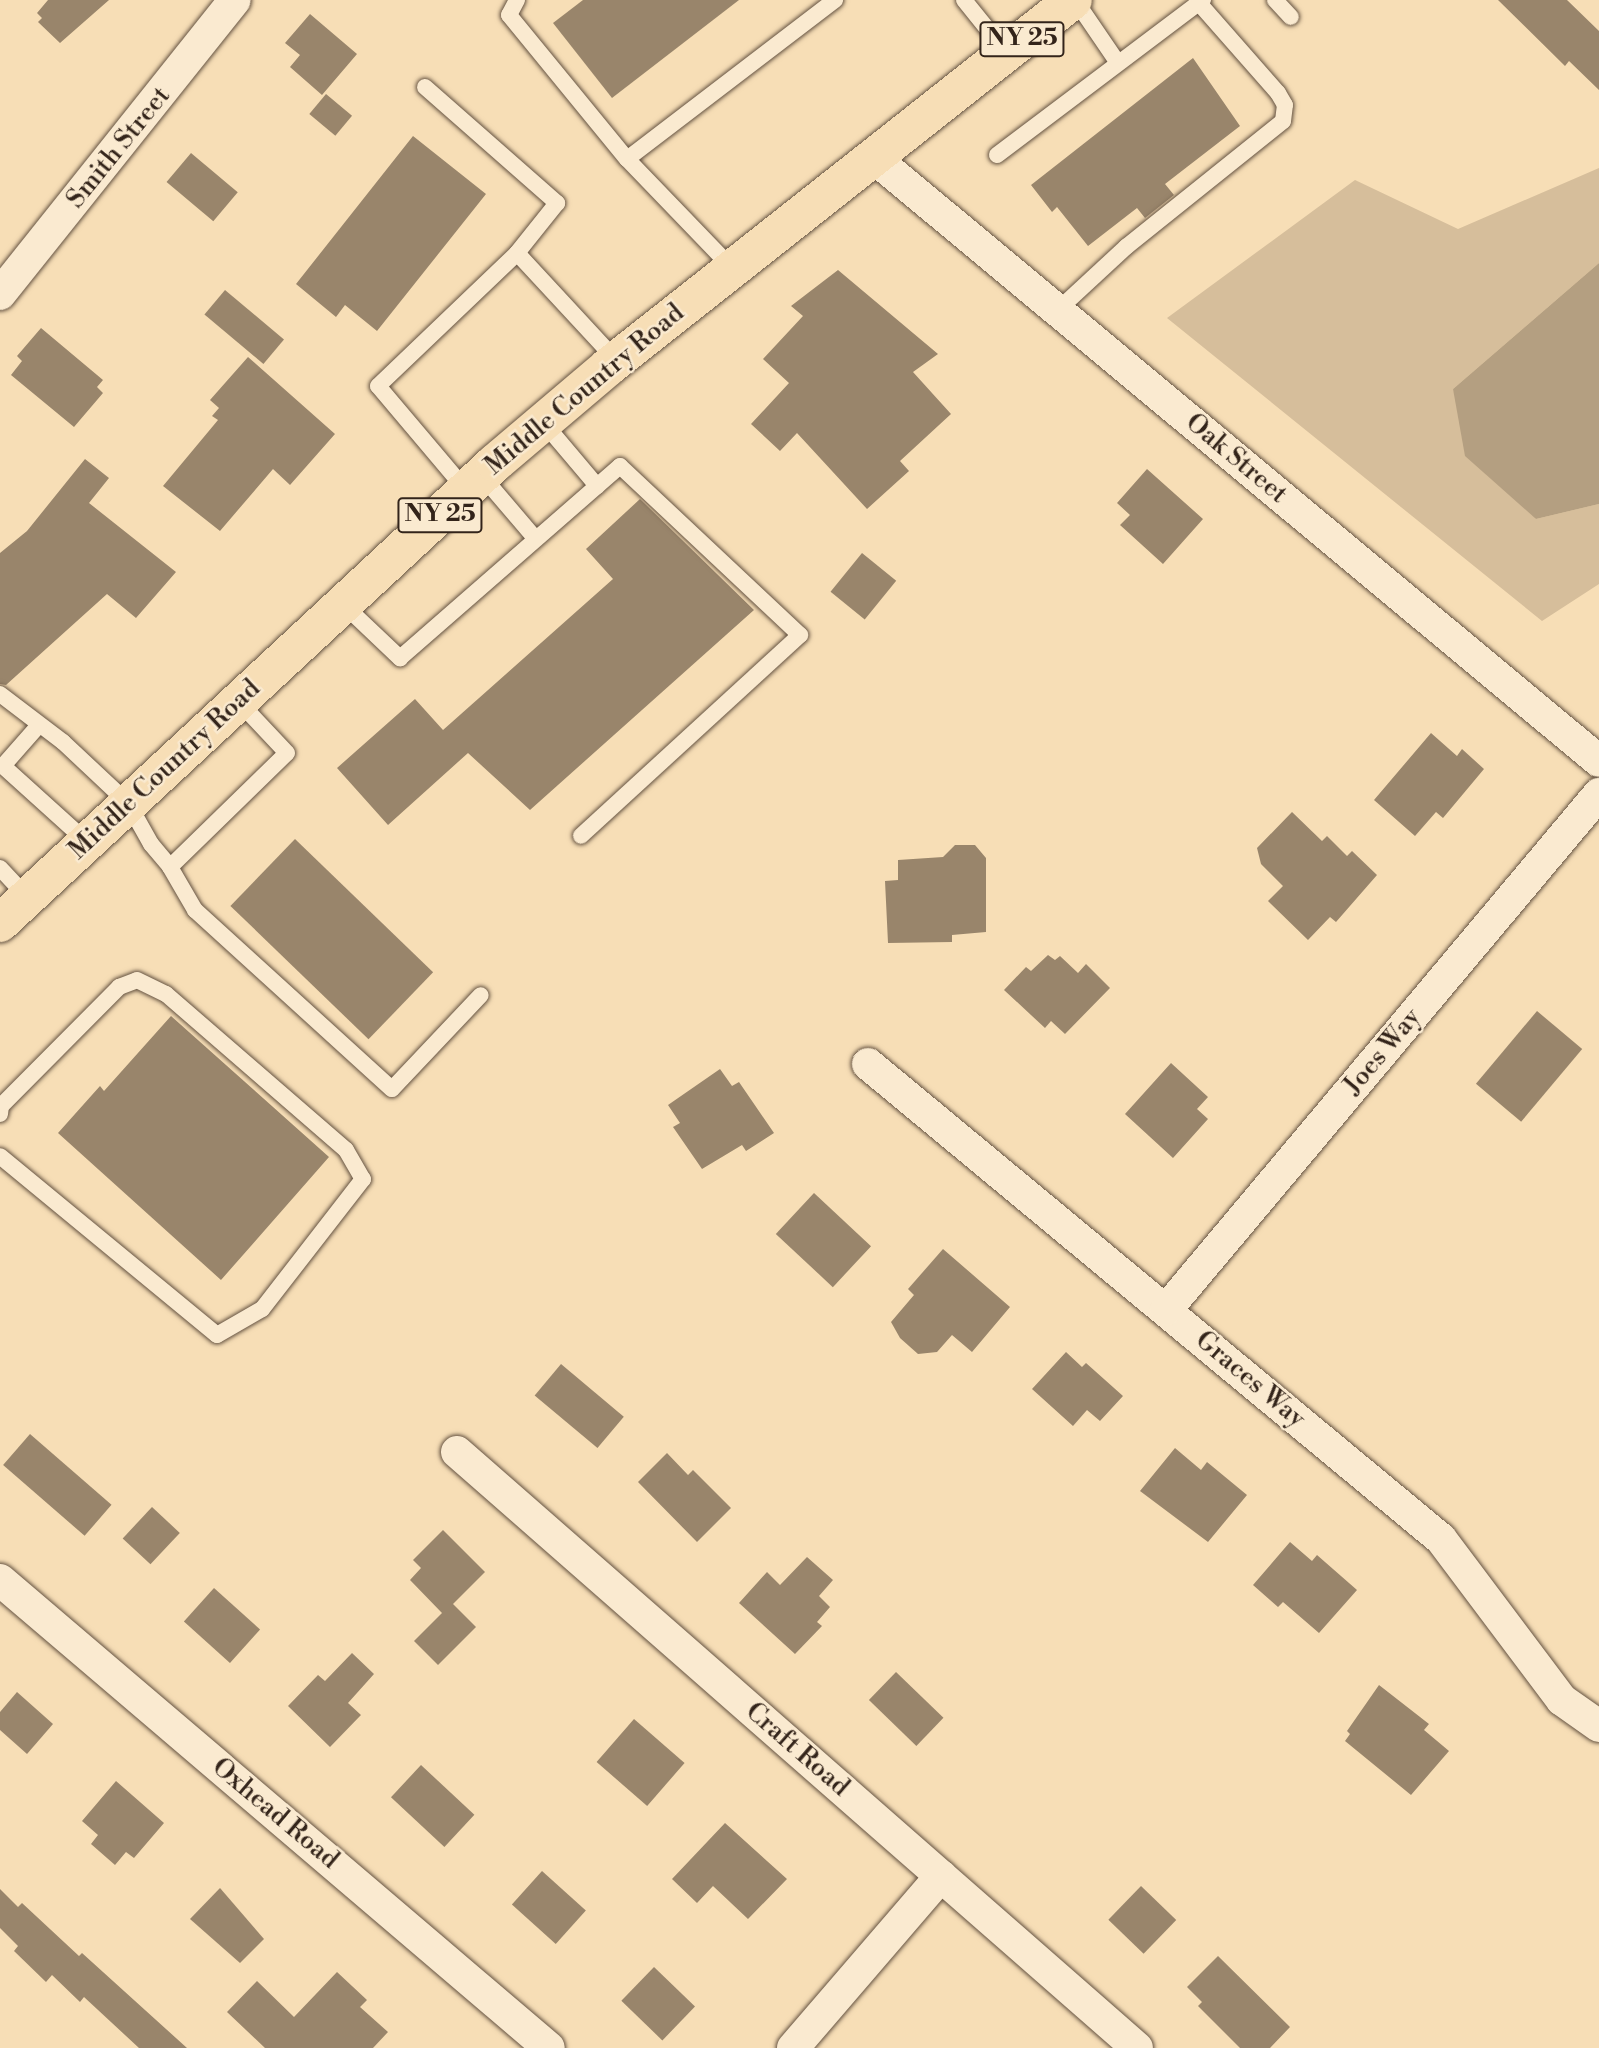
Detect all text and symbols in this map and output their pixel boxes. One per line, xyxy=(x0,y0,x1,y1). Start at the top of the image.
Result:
road number: NY 25 xyxy=(978,18,1066,60)
street label: Smith Street xyxy=(61,81,177,215)
street label: Middle Country Road xyxy=(479,298,691,482)
street label: Oak Street xyxy=(1179,408,1293,510)
road number: NY 25 xyxy=(396,494,484,536)
street label: Middle Country Road xyxy=(63,673,267,867)
street label: Joes Way xyxy=(1338,1002,1428,1102)
street label: Graces Way xyxy=(1189,1325,1311,1435)
street label: Craft Road xyxy=(739,1696,855,1804)
street label: Oxhead Road xyxy=(205,1752,345,1876)

